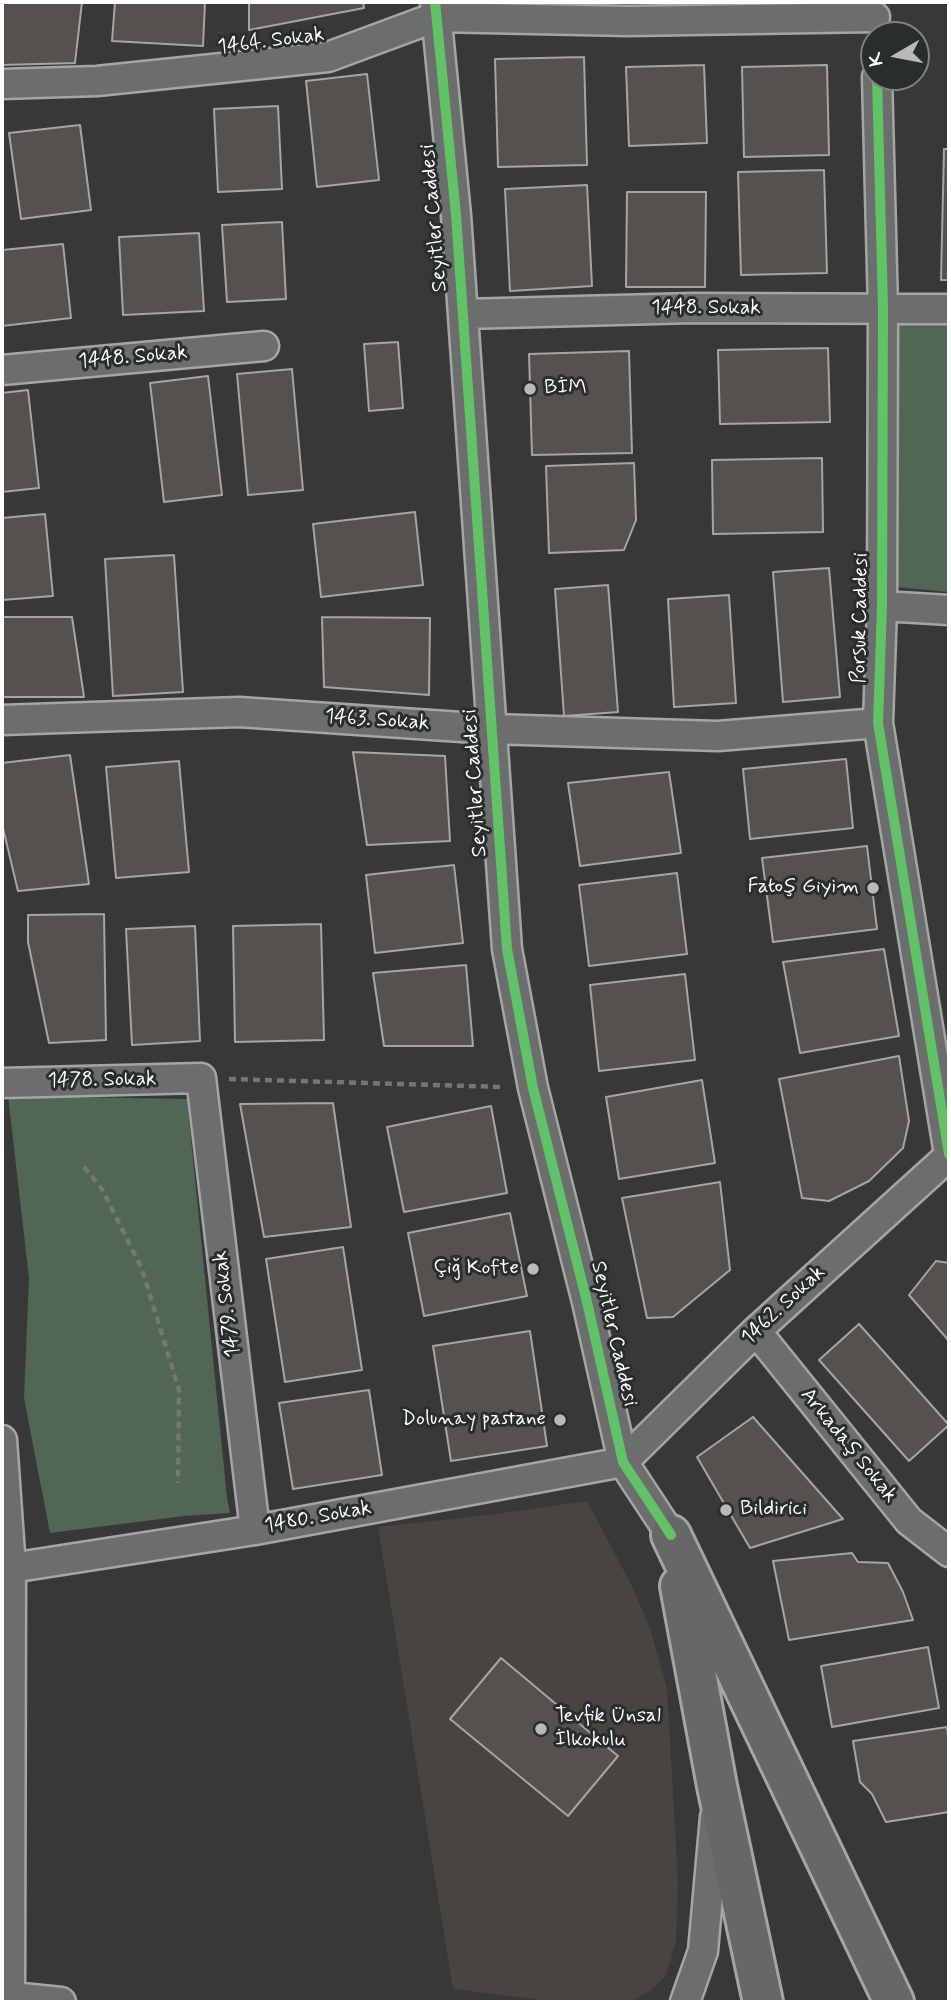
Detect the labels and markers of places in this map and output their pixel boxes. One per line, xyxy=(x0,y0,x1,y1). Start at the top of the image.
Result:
place label: BİM xyxy=(544,376,587,402)
marker: BİM xyxy=(522,381,538,397)
place label: Fatoş Giyim xyxy=(747,875,859,901)
marker: Fatoş Giyim xyxy=(865,880,881,896)
place label: Çiğ Kofte xyxy=(433,1256,519,1282)
marker: Çiğ Kofte xyxy=(525,1261,541,1277)
place label: Dolunay pastane xyxy=(401,1407,546,1433)
marker: Dolunay pastane xyxy=(552,1412,568,1428)
place label: Bildirici xyxy=(740,1497,807,1523)
marker: Bildirici xyxy=(718,1502,734,1518)
place label: Tevfik Ünsal İlkokulu xyxy=(555,1704,661,1754)
marker: Tevfik Ünsal İlkokulu xyxy=(533,1721,549,1737)

